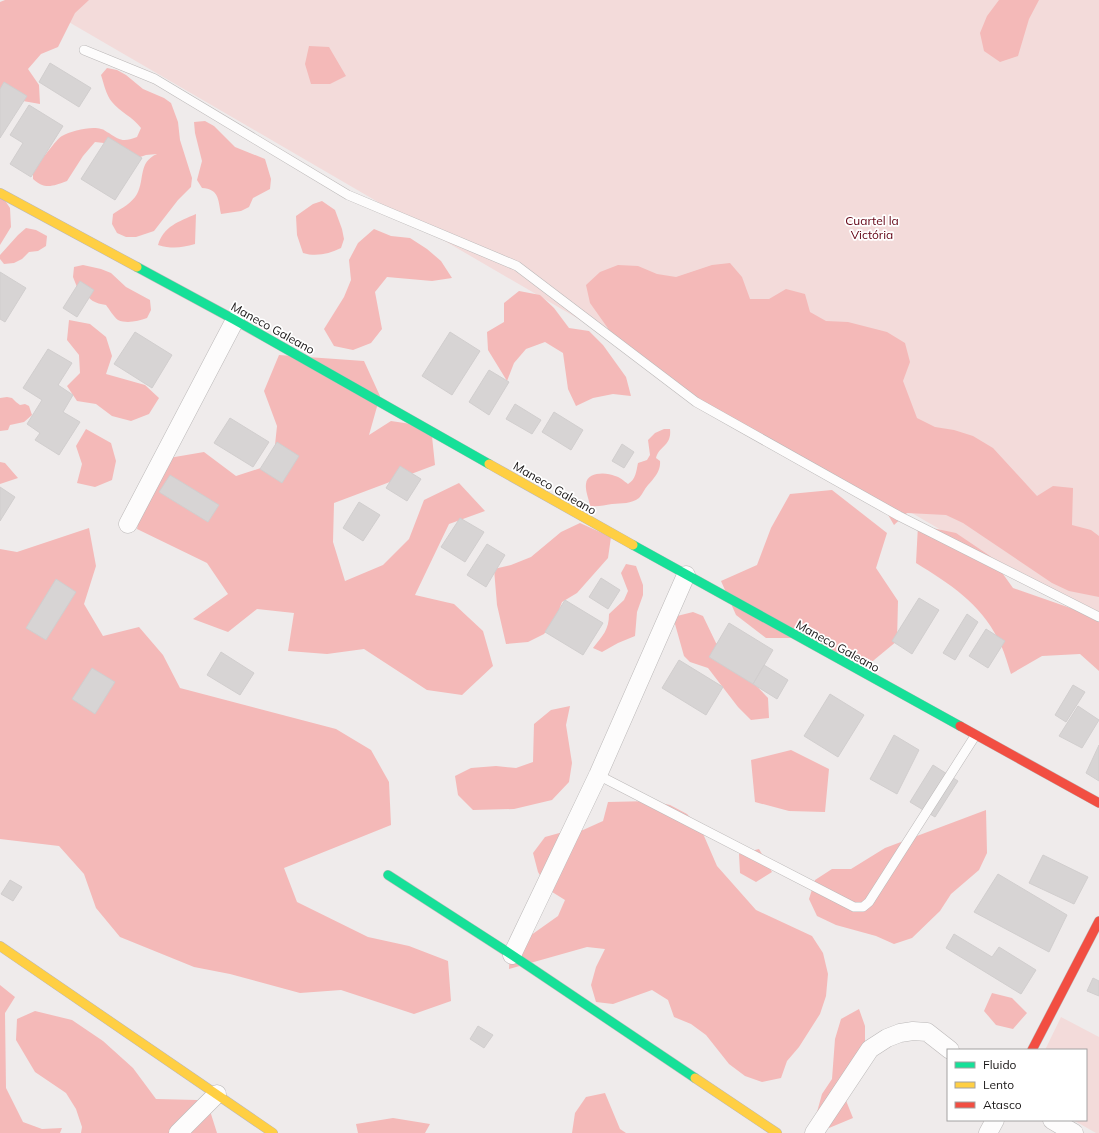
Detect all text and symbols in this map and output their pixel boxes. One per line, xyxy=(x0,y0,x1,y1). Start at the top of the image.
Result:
park label: Cuartel la Victória xyxy=(845,213,899,242)
street label: Maneco Galeano xyxy=(229,299,318,357)
street label: Maneco Galeano xyxy=(511,458,599,518)
street label: Maneco Galeano xyxy=(794,617,883,675)
legend xyxy=(947,1049,1087,1121)
text: Fluido xyxy=(983,1057,1017,1072)
text: Lento xyxy=(983,1077,1014,1092)
text: Atasco xyxy=(983,1097,1022,1112)

